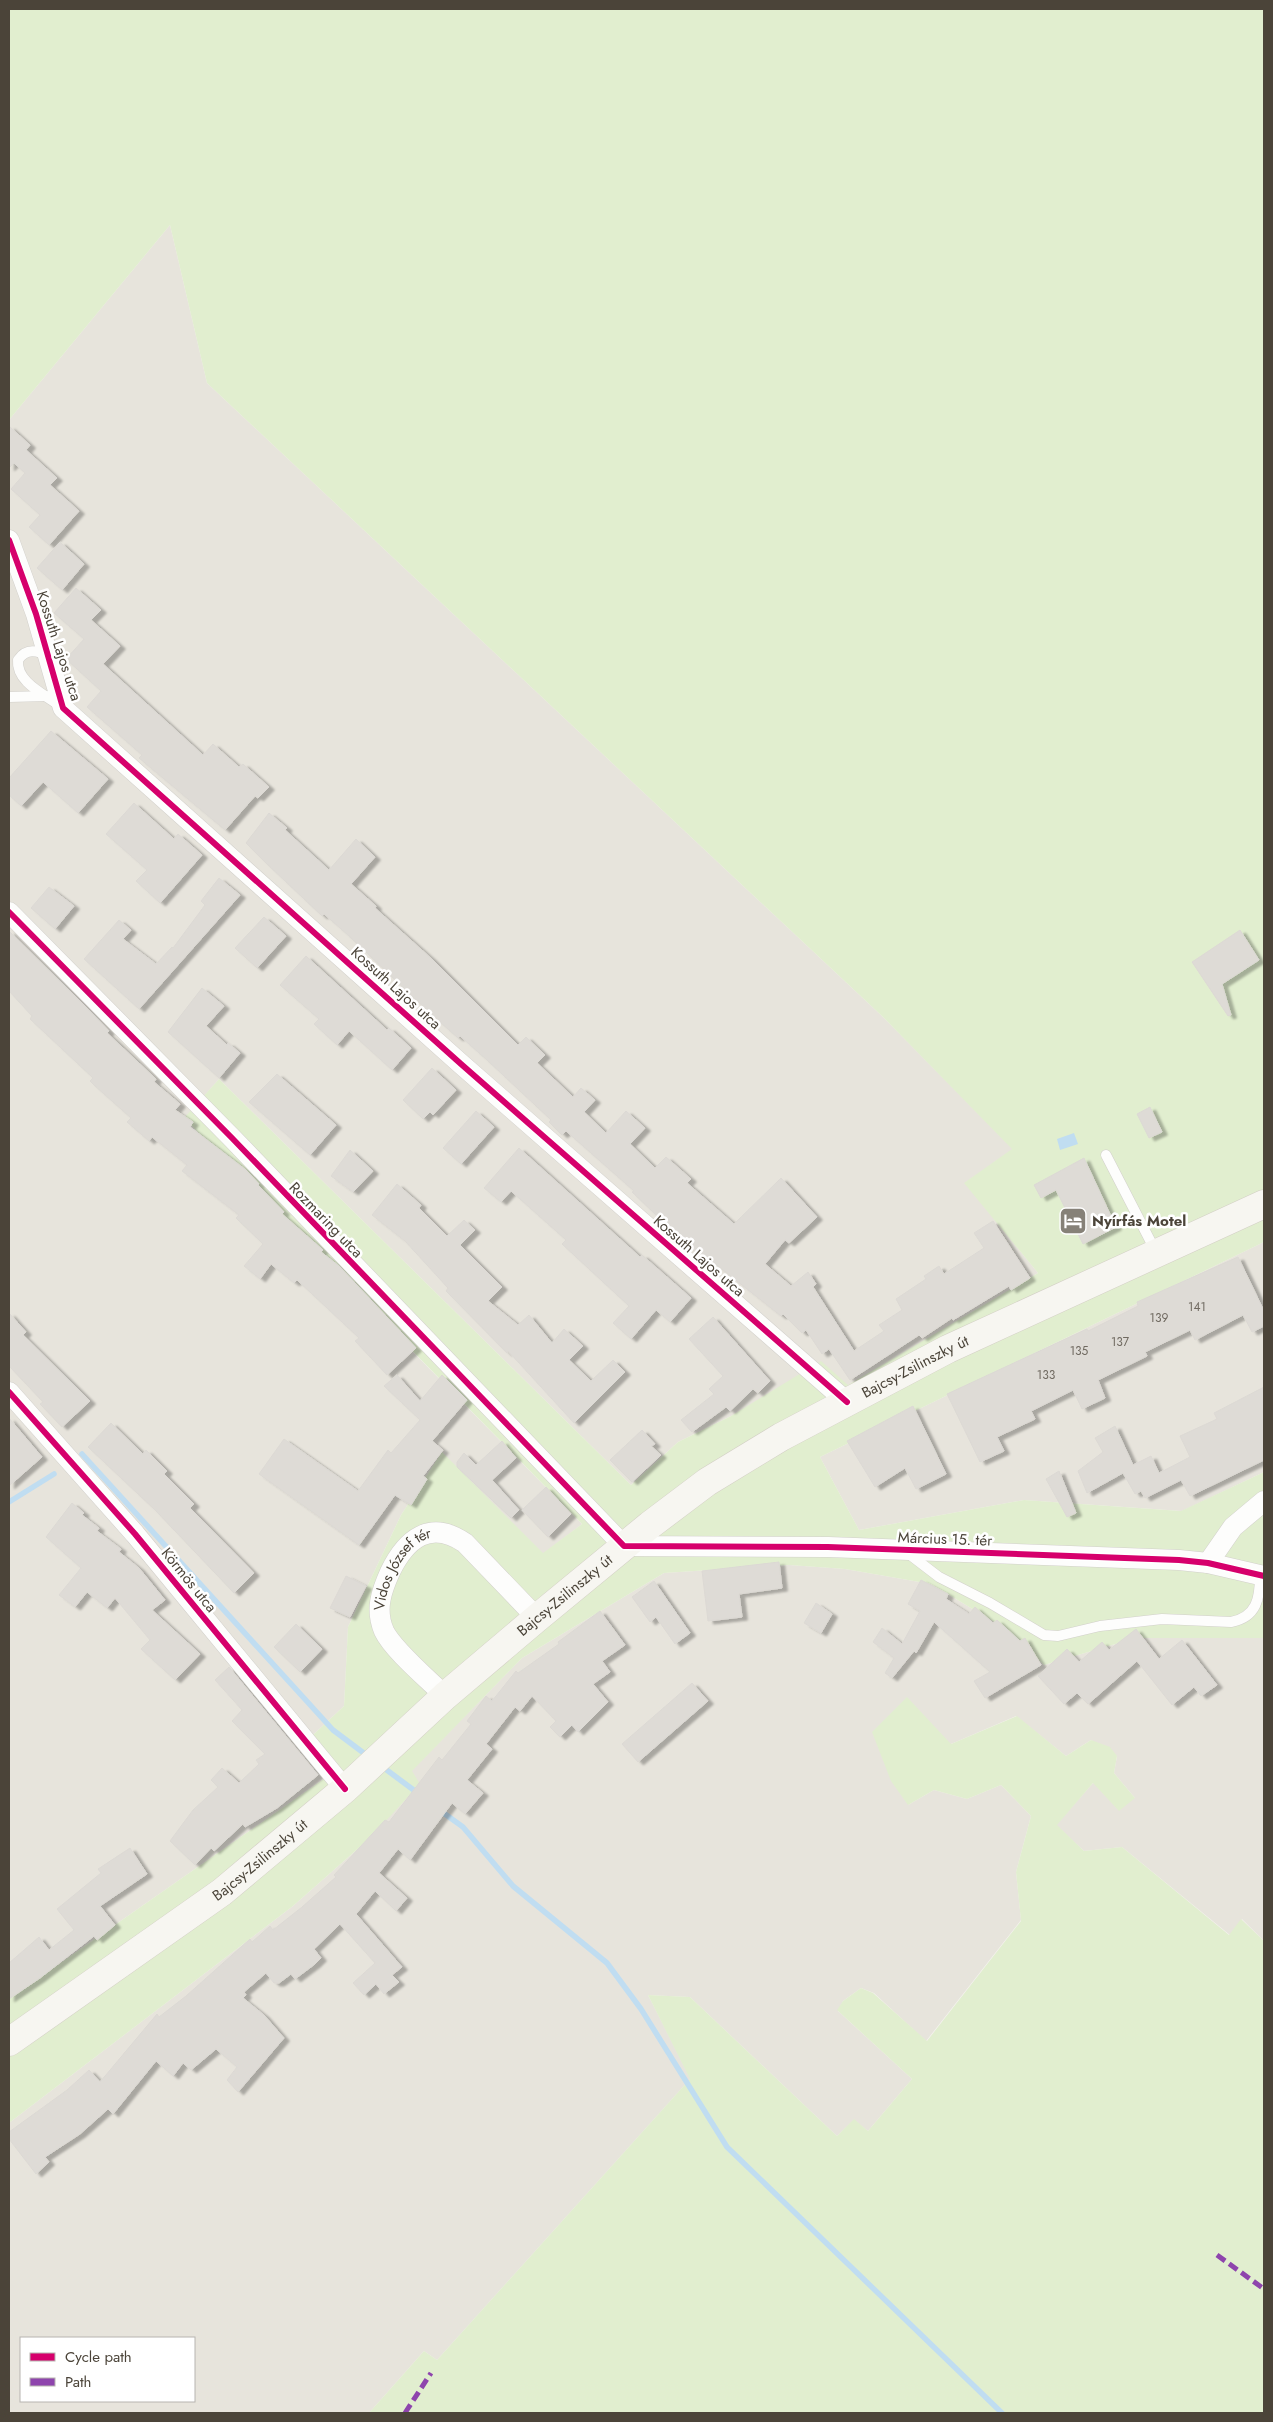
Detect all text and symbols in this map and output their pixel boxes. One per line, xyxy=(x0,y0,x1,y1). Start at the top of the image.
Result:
street label: Kossuth Lajos utca xyxy=(31,588,87,704)
street label: Kossuth Lajos utca xyxy=(346,942,446,1034)
street label: Rozmaring utca xyxy=(284,1177,368,1263)
hotel icon: Nyírfás Motel xyxy=(1058,1206,1088,1236)
street label: Kossuth Lajos utca xyxy=(649,1210,749,1302)
place label: Nyírfás Motel xyxy=(1092,1210,1186,1232)
house number: 141 xyxy=(1188,1298,1206,1316)
house number: 139 xyxy=(1150,1309,1169,1327)
street label: Bajcsy-Zsilinszky út xyxy=(858,1330,973,1404)
house number: 137 xyxy=(1111,1333,1130,1351)
house number: 135 xyxy=(1070,1342,1089,1360)
house number: 133 xyxy=(1037,1366,1056,1384)
street label: Vidos József tér xyxy=(368,1522,434,1611)
street label: Március 15. tér xyxy=(897,1526,993,1552)
street label: Körmös utca xyxy=(156,1543,222,1617)
street label: Bajcsy-Zsilinszky út xyxy=(512,1549,618,1641)
street label: Bajcsy-Zsilinszky út xyxy=(208,1814,313,1906)
legend xyxy=(20,2337,195,2402)
text: Cycle path xyxy=(65,2346,132,2368)
text: Path xyxy=(65,2371,91,2393)

